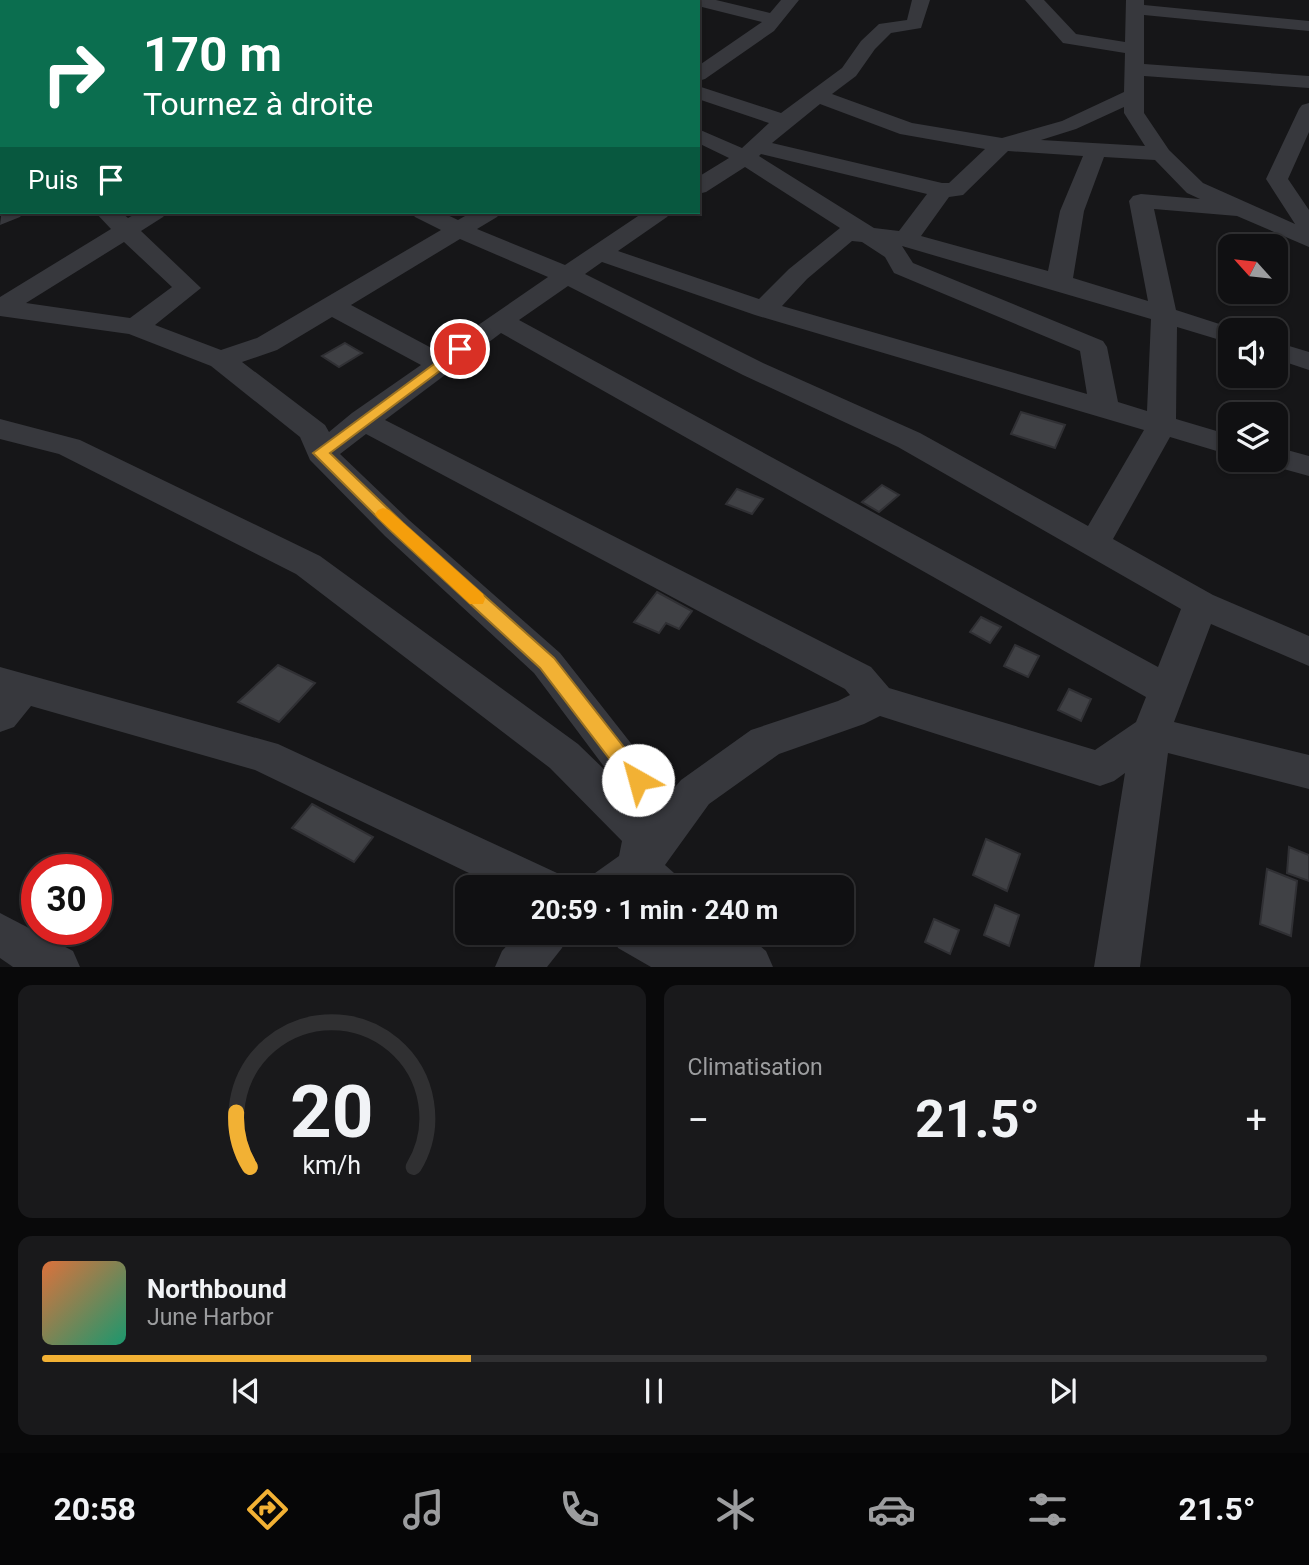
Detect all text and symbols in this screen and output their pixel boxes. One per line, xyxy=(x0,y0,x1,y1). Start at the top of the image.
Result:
text: 170 m xyxy=(143,26,282,83)
icon: right xyxy=(28,28,119,119)
text: Tournez à droite xyxy=(143,85,373,123)
icon: arrive xyxy=(92,161,130,199)
text: Puis xyxy=(28,165,78,195)
north arrow xyxy=(1218,234,1288,304)
map controls xyxy=(1218,234,1288,472)
button: sound xyxy=(1218,318,1288,388)
pin xyxy=(430,319,490,379)
icon: arrive xyxy=(441,330,479,368)
button: layers xyxy=(1218,402,1288,472)
position arrow xyxy=(601,743,675,817)
speed limit sign: 30 xyxy=(21,854,112,945)
text: 20:59 · 1 min · 240 m xyxy=(531,895,778,925)
text: Climatisation xyxy=(688,1054,823,1081)
text: 20 xyxy=(290,1070,374,1156)
text: 21.5° xyxy=(915,1089,1040,1150)
text: − xyxy=(688,1098,709,1142)
text: + xyxy=(1245,1098,1267,1142)
text: km/h xyxy=(302,1151,361,1180)
text: Northbound xyxy=(147,1274,287,1304)
text: June Harbor xyxy=(147,1304,274,1331)
icon: previous xyxy=(227,1372,265,1410)
icon: pause xyxy=(635,1372,673,1410)
icon: next xyxy=(1044,1372,1082,1410)
icon: directions xyxy=(243,1485,292,1534)
icon: music xyxy=(399,1485,448,1534)
icon: phone xyxy=(555,1485,604,1534)
icon: climate xyxy=(711,1485,760,1534)
icon: car xyxy=(867,1485,916,1534)
icon: filters xyxy=(1023,1485,1072,1534)
text: 20:58 xyxy=(53,1490,136,1528)
text: 21.5° xyxy=(1179,1490,1255,1528)

